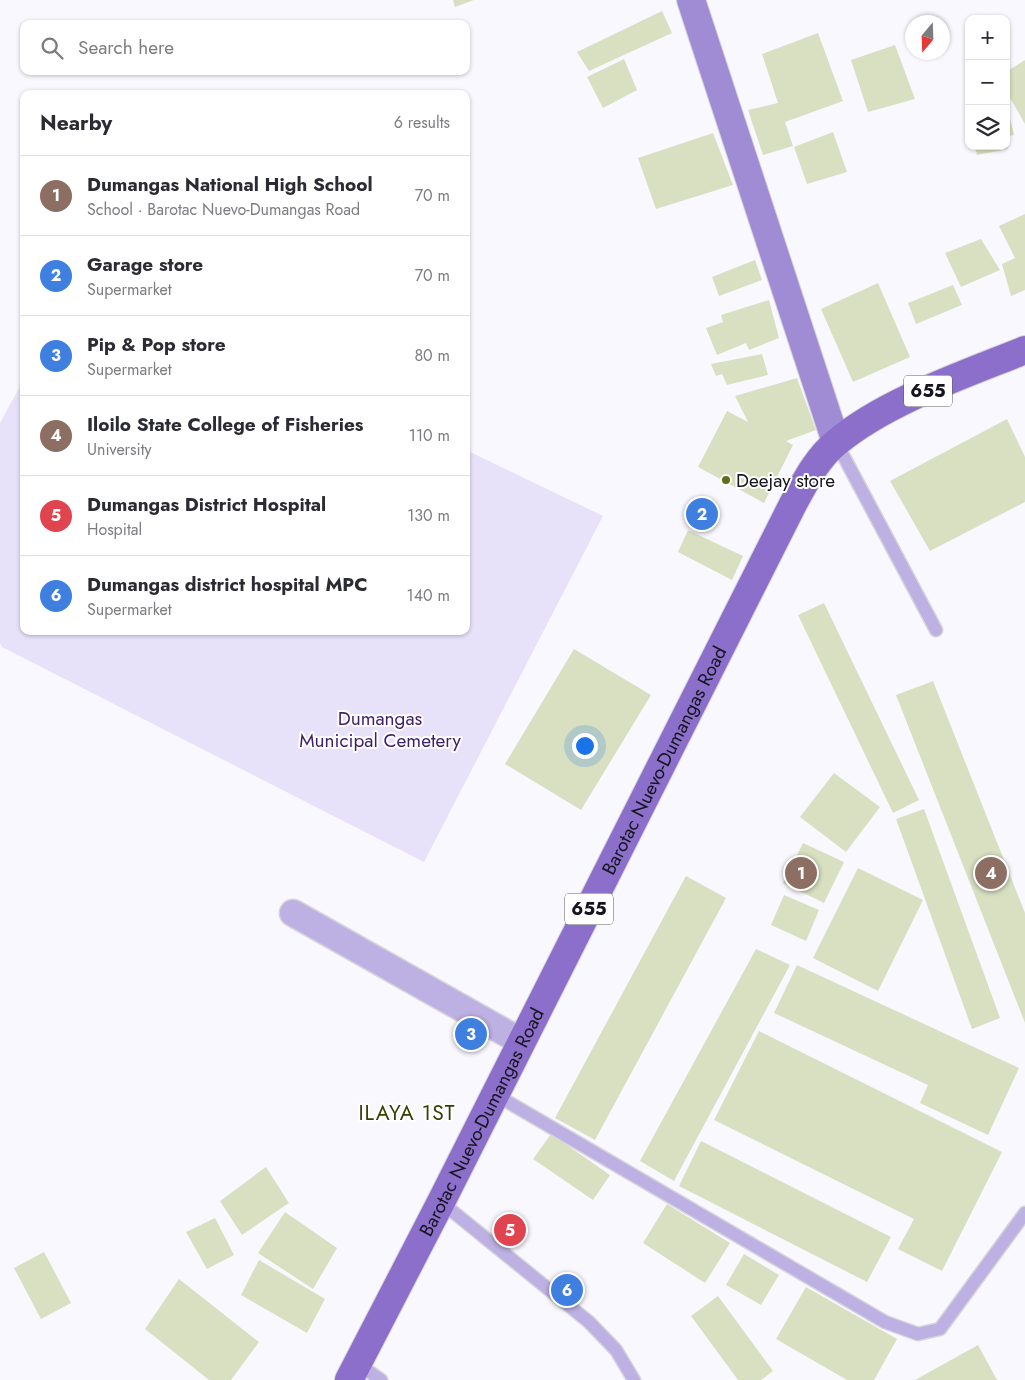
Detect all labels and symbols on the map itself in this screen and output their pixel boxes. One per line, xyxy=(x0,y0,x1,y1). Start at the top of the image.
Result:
north arrow xyxy=(905,15,950,60)
road number: 655 xyxy=(904,376,952,406)
place label: Deejay store xyxy=(736,467,835,494)
marker: Deejay store xyxy=(720,474,732,486)
pin: 2 xyxy=(686,495,718,533)
street label: Barotac Nuevo-Dumangas Road xyxy=(595,642,733,880)
park label: Dumangas Municipal Cemetery xyxy=(299,705,461,754)
your location xyxy=(572,733,598,759)
pin: 1 xyxy=(785,854,817,892)
pin: 4 xyxy=(975,854,1007,892)
road number: 655 xyxy=(565,894,613,924)
street label: Barotac Nuevo-Dumangas Road xyxy=(413,1003,551,1241)
pin: 3 xyxy=(455,1015,487,1053)
district label: ILAYA 1ST xyxy=(358,1098,456,1128)
pin: 5 xyxy=(494,1211,526,1249)
pin: 6 xyxy=(551,1271,583,1309)

